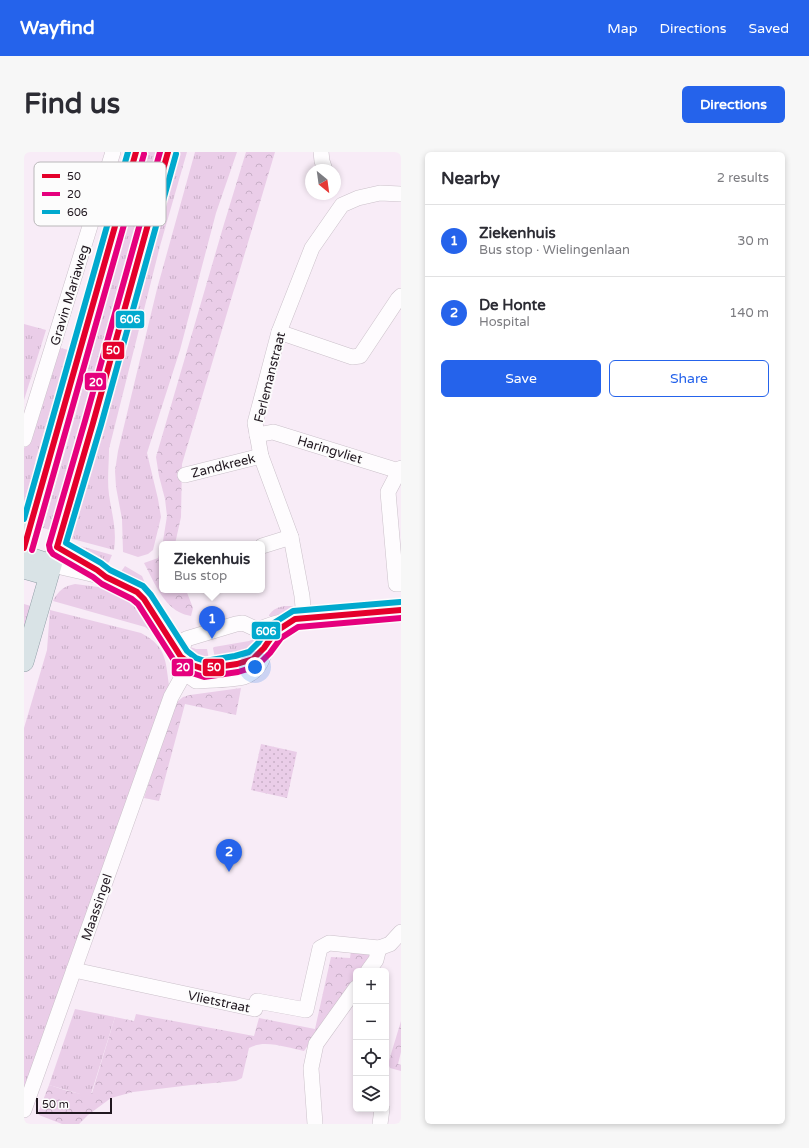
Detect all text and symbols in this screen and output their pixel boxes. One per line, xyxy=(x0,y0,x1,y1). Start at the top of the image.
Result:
text: Wayfind xyxy=(20,17,95,39)
text: Map xyxy=(607,20,638,37)
text: Directions xyxy=(660,20,727,37)
text: Saved xyxy=(749,20,789,37)
button: Directions xyxy=(682,86,785,123)
text: Find us xyxy=(24,87,120,121)
legend xyxy=(34,162,166,226)
north arrow xyxy=(305,164,341,200)
text: Nearby xyxy=(441,168,500,189)
text: 50 xyxy=(67,170,81,183)
text: 2 results xyxy=(717,170,769,186)
text: 20 xyxy=(67,188,81,201)
text: 606 xyxy=(67,206,88,219)
text: Ziekenhuis xyxy=(479,224,556,242)
text: 1 xyxy=(450,233,458,249)
text: 30 m xyxy=(737,233,769,249)
text: Bus stop · Wielingenlaan xyxy=(479,242,630,258)
street label: Gravin Mariaweg xyxy=(47,243,93,348)
text: De Honte xyxy=(479,296,546,314)
text: 2 xyxy=(450,305,458,321)
text: 140 m xyxy=(729,305,769,321)
line badge: 606 xyxy=(115,310,145,329)
text: 606 xyxy=(120,313,140,326)
text: Hospital xyxy=(479,314,530,330)
street label: Ferlemanstraat xyxy=(251,330,289,424)
line badge: 50 xyxy=(102,341,125,360)
text: 50 xyxy=(106,344,120,357)
button: Save xyxy=(441,360,601,397)
button: Share xyxy=(609,360,769,397)
line badge: 20 xyxy=(84,372,107,391)
text: 20 xyxy=(89,376,103,389)
street label: Haringvliet xyxy=(295,432,364,467)
street label: Zandkreek xyxy=(190,450,257,482)
popup xyxy=(159,541,265,593)
text: Ziekenhuis xyxy=(174,550,250,568)
text: Bus stop xyxy=(174,568,227,584)
pin: 1 xyxy=(199,606,225,639)
line badge: 606 xyxy=(251,621,281,640)
text: 606 xyxy=(256,625,276,638)
your location xyxy=(245,657,265,677)
line badge: 20 xyxy=(171,658,194,677)
line badge: 50 xyxy=(202,658,225,677)
text: 20 xyxy=(176,661,190,674)
text: 50 xyxy=(207,661,221,674)
pin: 2 xyxy=(216,839,242,872)
street label: Maassingel xyxy=(78,872,116,943)
map controls xyxy=(353,968,389,1112)
button: + xyxy=(353,968,389,1004)
street label: Vlietstraat xyxy=(186,988,251,1016)
button: − xyxy=(353,1004,389,1040)
button: locate xyxy=(353,1040,389,1076)
button: layers xyxy=(353,1076,389,1112)
scale bar xyxy=(36,1096,112,1115)
text: 50 m xyxy=(42,1098,69,1111)

